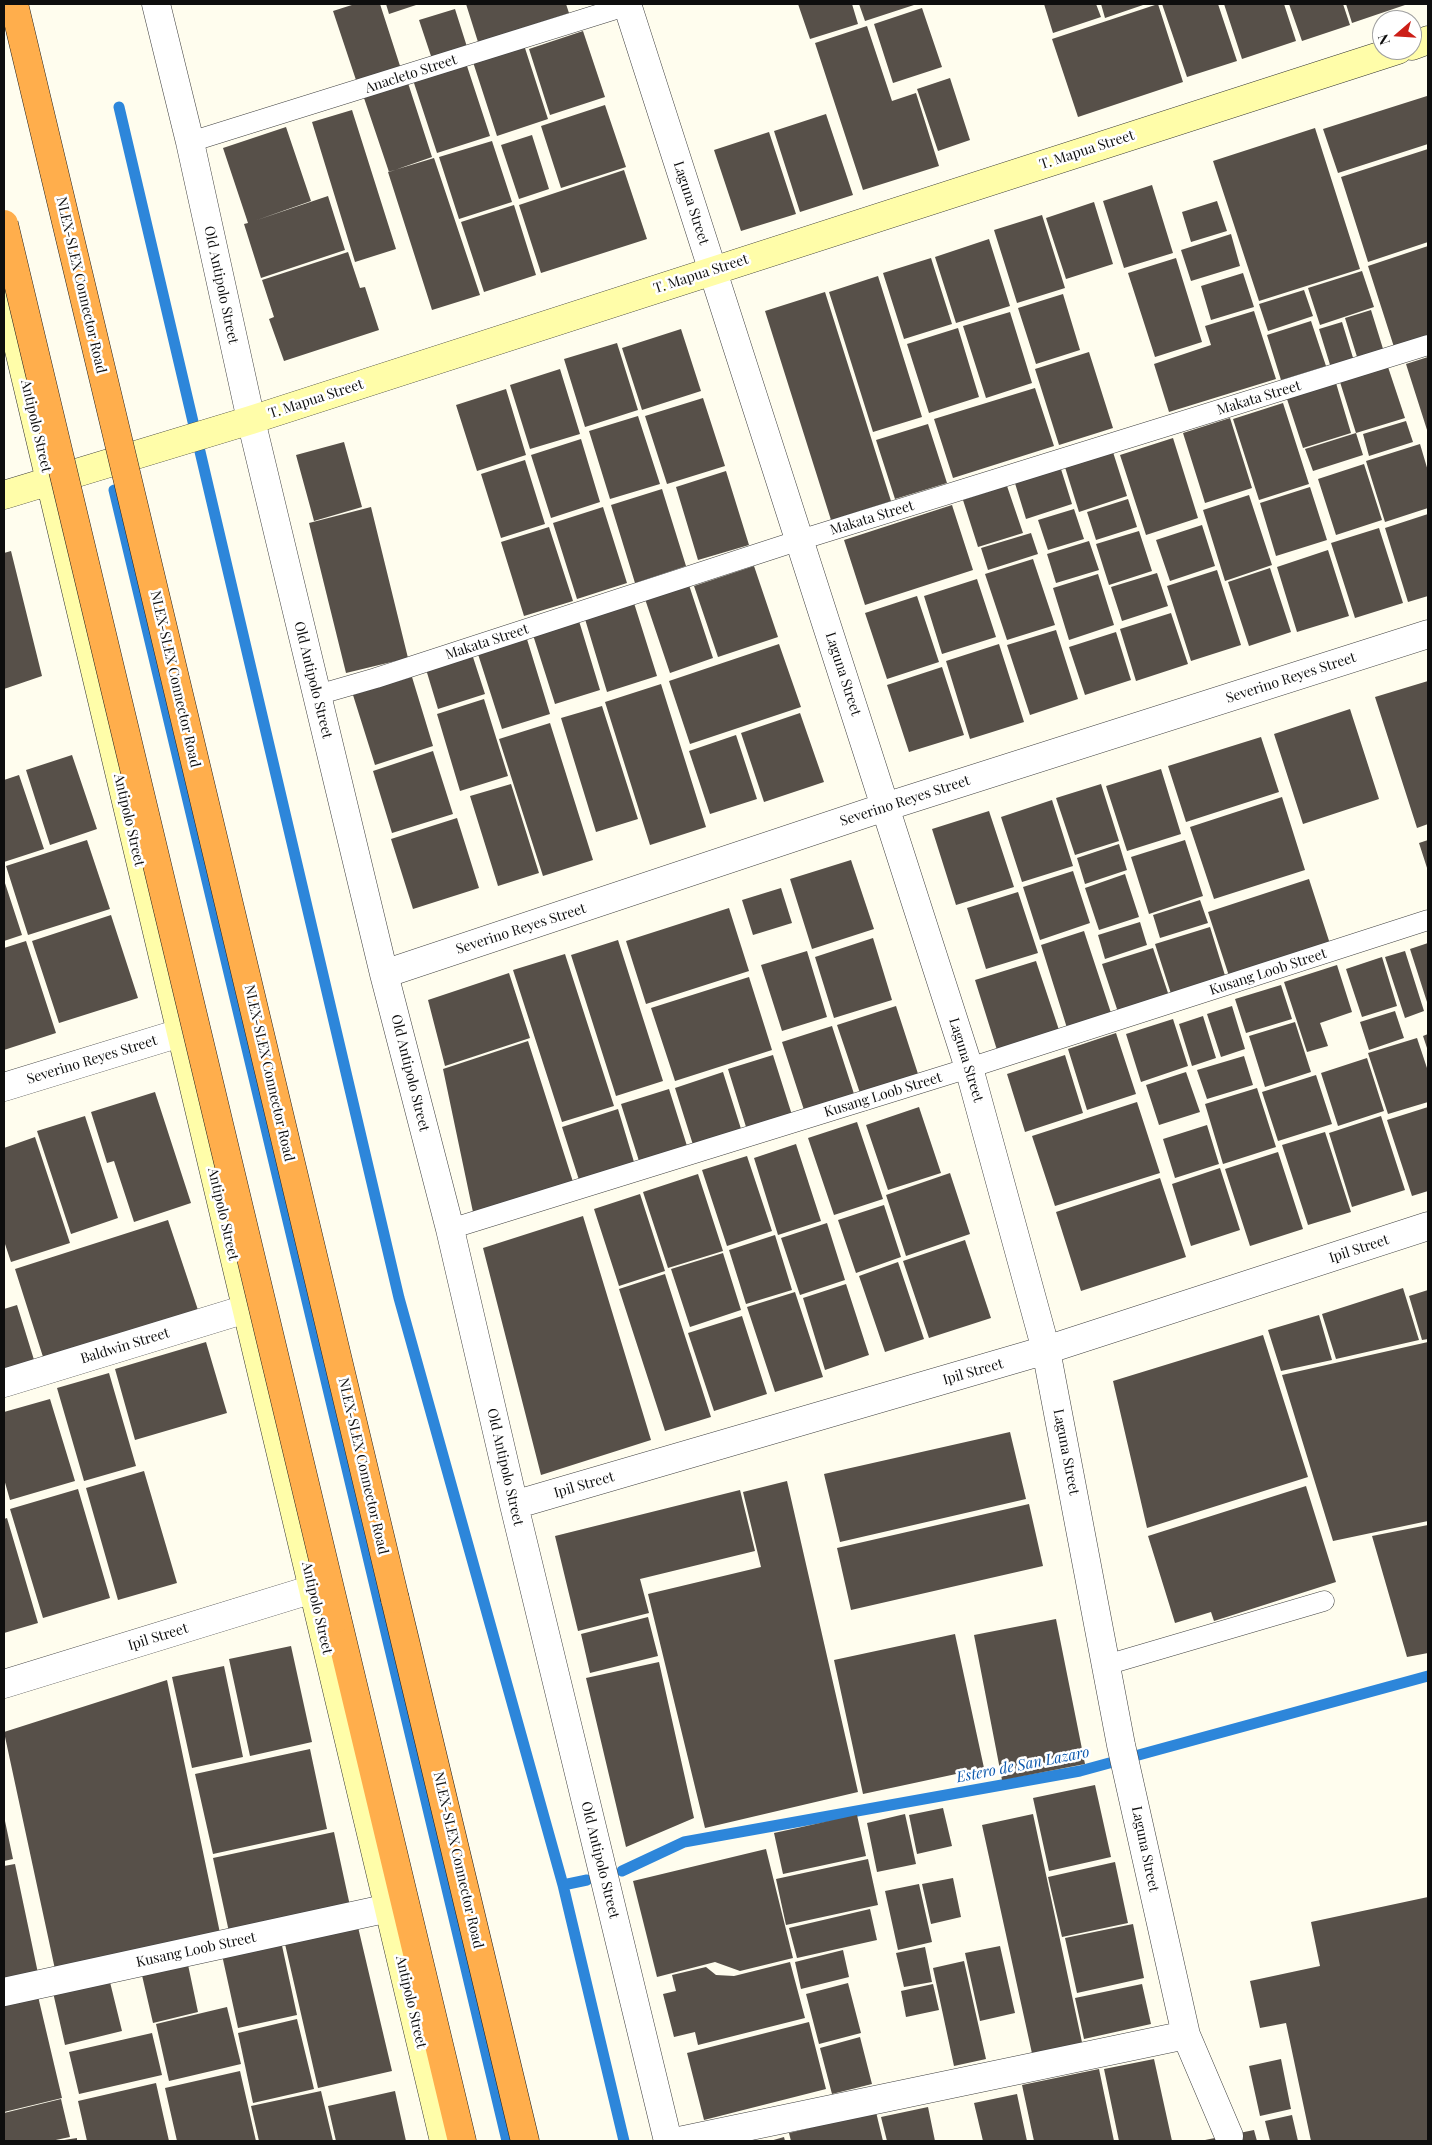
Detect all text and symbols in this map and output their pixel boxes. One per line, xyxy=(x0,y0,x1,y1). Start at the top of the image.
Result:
north arrow xyxy=(1372,10,1422,60)
text: N xyxy=(1373,32,1394,48)
street label: Anacleto Street xyxy=(363,51,459,97)
street label: T. Mapua Street xyxy=(1038,127,1136,173)
street label: Laguna Street xyxy=(670,159,712,247)
street label: NLEX-SLEX Connector Road xyxy=(52,195,110,375)
street label: Old Antipolo Street xyxy=(200,224,242,346)
street label: T. Mapua Street xyxy=(652,251,750,297)
street label: T. Mapua Street xyxy=(267,376,365,422)
street label: Makata Street xyxy=(1215,377,1303,419)
street label: Antipolo Street xyxy=(17,378,55,474)
street label: Makata Street xyxy=(828,497,916,539)
street label: NLEX-SLEX Connector Road xyxy=(146,589,204,769)
street label: Old Antipolo Street xyxy=(290,620,336,740)
street label: Makata Street xyxy=(443,621,531,663)
street label: Laguna Street xyxy=(822,630,864,718)
street label: Severino Reyes Street xyxy=(1224,649,1358,707)
street label: Antipolo Street xyxy=(110,772,148,868)
street label: Severino Reyes Street xyxy=(838,772,972,830)
street label: Severino Reyes Street xyxy=(454,900,588,958)
street label: Kusang Loob Street xyxy=(1207,945,1329,999)
street label: NLEX-SLEX Connector Road xyxy=(240,983,298,1163)
street label: Old Antipolo Street xyxy=(387,1013,433,1133)
street label: Laguna Street xyxy=(945,1016,987,1104)
street label: Severino Reyes Street xyxy=(25,1032,159,1088)
street label: Kusang Loob Street xyxy=(822,1069,944,1121)
street label: Antipolo Street xyxy=(204,1166,242,1262)
street label: Ipil Street xyxy=(1327,1231,1391,1267)
street label: Baldwin Street xyxy=(79,1325,171,1367)
street label: Ipil Street xyxy=(941,1355,1005,1389)
street label: NLEX-SLEX Connector Road xyxy=(334,1376,392,1556)
street label: Old Antipolo Street xyxy=(483,1407,527,1527)
street label: Laguna Street xyxy=(1049,1408,1083,1496)
street label: Ipil Street xyxy=(552,1468,616,1502)
street label: Antipolo Street xyxy=(298,1560,336,1656)
street label: Ipil Street xyxy=(126,1620,190,1654)
water label: Estero de San Lazaro xyxy=(955,1743,1091,1787)
street label: NLEX-SLEX Connector Road xyxy=(429,1770,487,1950)
street label: Old Antipolo Street xyxy=(577,1800,623,1920)
street label: Laguna Street xyxy=(1128,1805,1162,1893)
street label: Kusang Loob Street xyxy=(135,1929,257,1971)
street label: Antipolo Street xyxy=(392,1954,430,2050)

